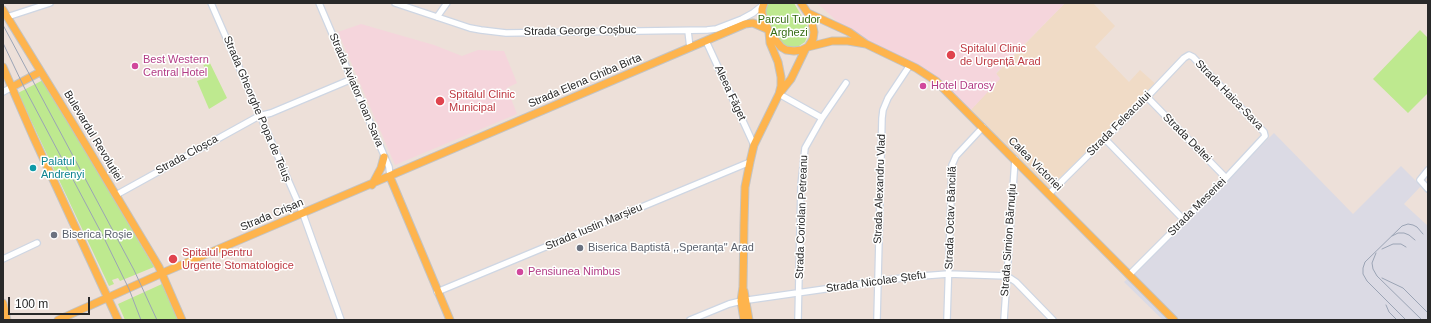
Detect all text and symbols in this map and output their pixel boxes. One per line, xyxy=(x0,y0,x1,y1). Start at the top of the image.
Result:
park label: Parcul Tudor Arghezi xyxy=(758,13,820,39)
street label: Strada George Coșbuc xyxy=(524,23,636,39)
street label: Strada Aviator Ioan Sava xyxy=(326,31,386,149)
street label: Strada Gheorghe Popa de Teiuș xyxy=(220,34,294,184)
place label: Spitalul Clinic de Urgență Arad xyxy=(960,42,1041,68)
marker: Spitalul Clinic de Urgență Arad xyxy=(945,49,957,61)
street label: Strada Elena Ghiba Birta xyxy=(526,51,644,111)
place label: Best Western Central Hotel xyxy=(143,53,209,79)
street label: Strada Haica-Sava xyxy=(1192,57,1266,133)
marker: Best Western Central Hotel xyxy=(130,61,140,71)
street label: Aleea Făget xyxy=(711,63,749,123)
place label: Hotel Darosy xyxy=(931,79,995,93)
marker: Hotel Darosy xyxy=(918,81,928,91)
street label: Bulevardul Revoluției xyxy=(61,88,125,184)
place label: Spitalul Clinic Municipal xyxy=(449,88,515,114)
street label: Strada Feleacului xyxy=(1084,89,1154,159)
marker: Spitalul Clinic Municipal xyxy=(434,95,446,107)
street label: Strada Deltei xyxy=(1160,111,1214,165)
street label: Strada Cloșca xyxy=(154,132,220,178)
street label: Strada Alexandru Vlad xyxy=(871,134,889,244)
street label: Calea Victoriei xyxy=(1005,134,1065,194)
place label: Palatul Andrenyi xyxy=(41,155,84,181)
street label: Strada Coriolan Petreanu xyxy=(793,155,811,279)
marker: Palatul Andrenyi xyxy=(28,163,38,173)
street label: Strada Octav Băncilă xyxy=(943,166,959,270)
street label: Strada Meseriei xyxy=(1165,175,1229,239)
street label: Strada Simion Bărnuțiu xyxy=(998,183,1020,297)
street label: Strada Crișan xyxy=(238,196,306,234)
street label: Strada Iustin Marșieu xyxy=(544,201,644,253)
place label: Biserica Roșie xyxy=(62,228,132,242)
marker: Biserica Roșie xyxy=(49,230,59,240)
place label: Biserica Baptistă ,,Speranța" Arad xyxy=(588,241,754,255)
marker: Biserica Baptistă ,,Speranța" Arad xyxy=(575,243,585,253)
place label: Spitalul pentru Urgente Stomatologice xyxy=(182,246,294,272)
marker: Spitalul pentru Urgente Stomatologice xyxy=(167,253,179,265)
place label: Pensiunea Nimbus xyxy=(528,265,620,279)
marker: Pensiunea Nimbus xyxy=(515,267,525,277)
street label: Strada Nicolae Ștefu xyxy=(825,268,927,296)
scale bar xyxy=(10,289,92,315)
text: 100 m xyxy=(15,297,48,311)

